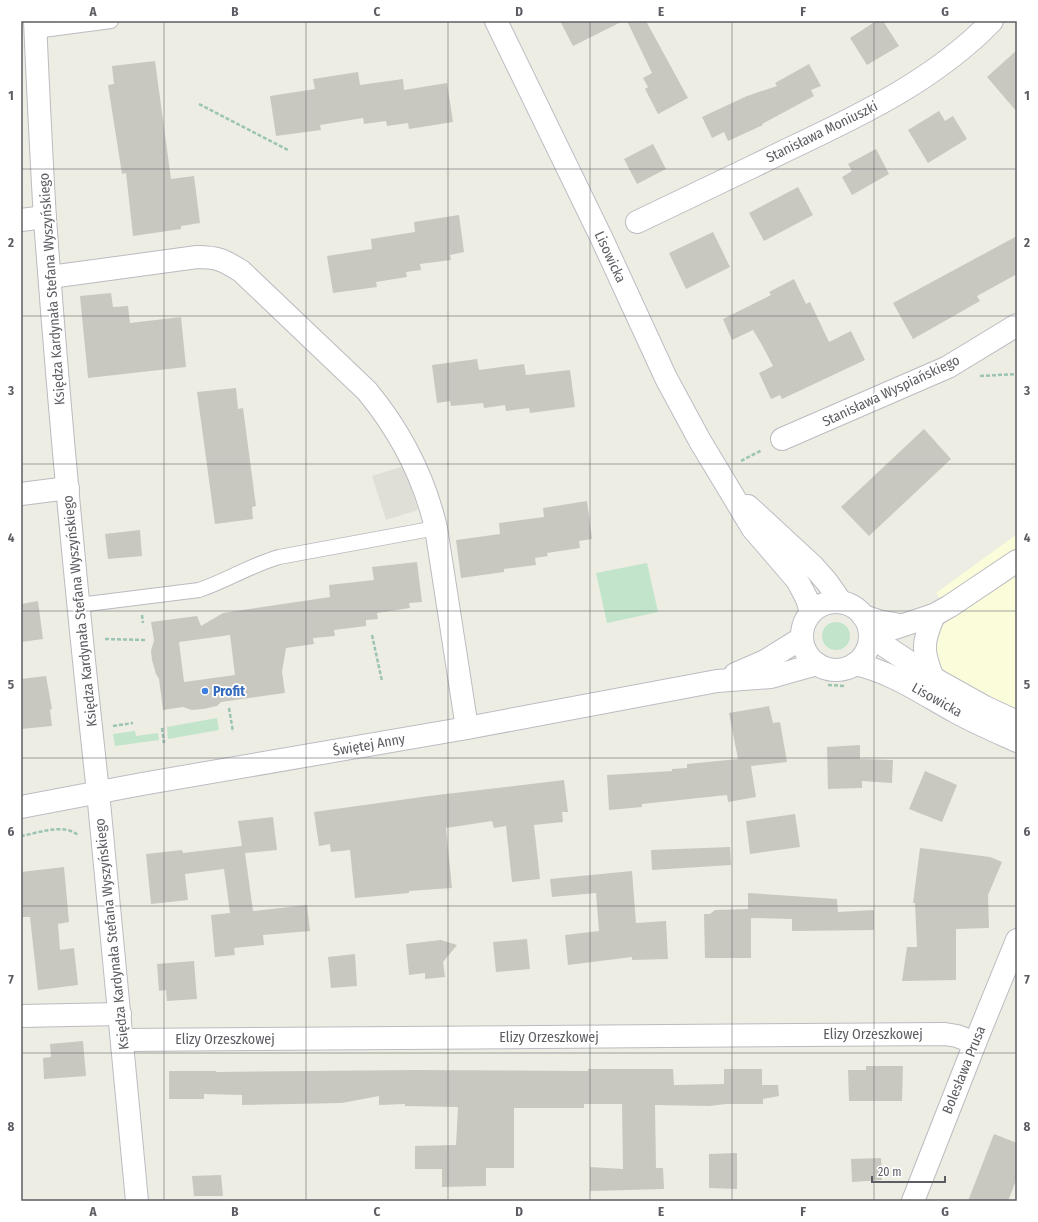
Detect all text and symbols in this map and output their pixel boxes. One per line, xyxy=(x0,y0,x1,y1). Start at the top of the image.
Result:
text: A xyxy=(88,4,97,19)
text: B xyxy=(231,4,239,19)
text: C xyxy=(374,4,381,19)
text: D xyxy=(515,4,523,19)
text: E xyxy=(658,4,664,19)
text: F xyxy=(800,4,806,19)
text: G xyxy=(941,4,949,19)
text: 1 xyxy=(8,88,14,103)
text: 1 xyxy=(1024,88,1030,103)
street label: Stanisława Moniuszki xyxy=(763,98,881,166)
street label: Księdza Kardynała Stefana Wyszyńskiego xyxy=(35,172,69,406)
street label: Lisowicka xyxy=(591,229,629,286)
text: 2 xyxy=(7,235,14,250)
text: 2 xyxy=(1023,235,1030,250)
street label: Stanisława Wyspiańskiego xyxy=(820,352,962,430)
text: 3 xyxy=(7,383,14,398)
text: 3 xyxy=(1023,383,1030,398)
street label: Księdza Kardynała Stefana Wyszyńskiego xyxy=(59,495,101,727)
text: 4 xyxy=(8,530,15,545)
text: 4 xyxy=(1024,530,1031,545)
text: 5 xyxy=(8,677,14,692)
text: 5 xyxy=(1024,677,1030,692)
street label: Lisowicka xyxy=(909,679,965,721)
place label: Profit xyxy=(213,683,246,700)
marker: Profit xyxy=(200,686,210,696)
street label: Świętej Anny xyxy=(331,729,407,760)
street label: Księdza Kardynała Stefana Wyszyńskiego xyxy=(91,818,133,1050)
text: 6 xyxy=(8,824,15,839)
text: 6 xyxy=(1024,824,1031,839)
text: 7 xyxy=(8,972,14,987)
text: 7 xyxy=(1024,972,1030,987)
street label: Bolesława Prusa xyxy=(939,1023,989,1116)
street label: Elizy Orzeszkowej xyxy=(823,1026,923,1043)
street label: Elizy Orzeszkowej xyxy=(499,1029,599,1046)
street label: Elizy Orzeszkowej xyxy=(175,1031,275,1048)
text: 8 xyxy=(8,1119,15,1134)
text: 8 xyxy=(1024,1119,1031,1134)
scale bar xyxy=(872,1158,945,1184)
text: 20 m xyxy=(878,1165,902,1179)
text: A xyxy=(88,1204,97,1219)
text: B xyxy=(231,1204,239,1219)
text: C xyxy=(374,1204,381,1219)
text: D xyxy=(515,1204,523,1219)
text: E xyxy=(658,1204,664,1219)
text: F xyxy=(800,1204,806,1219)
text: G xyxy=(941,1204,949,1219)

